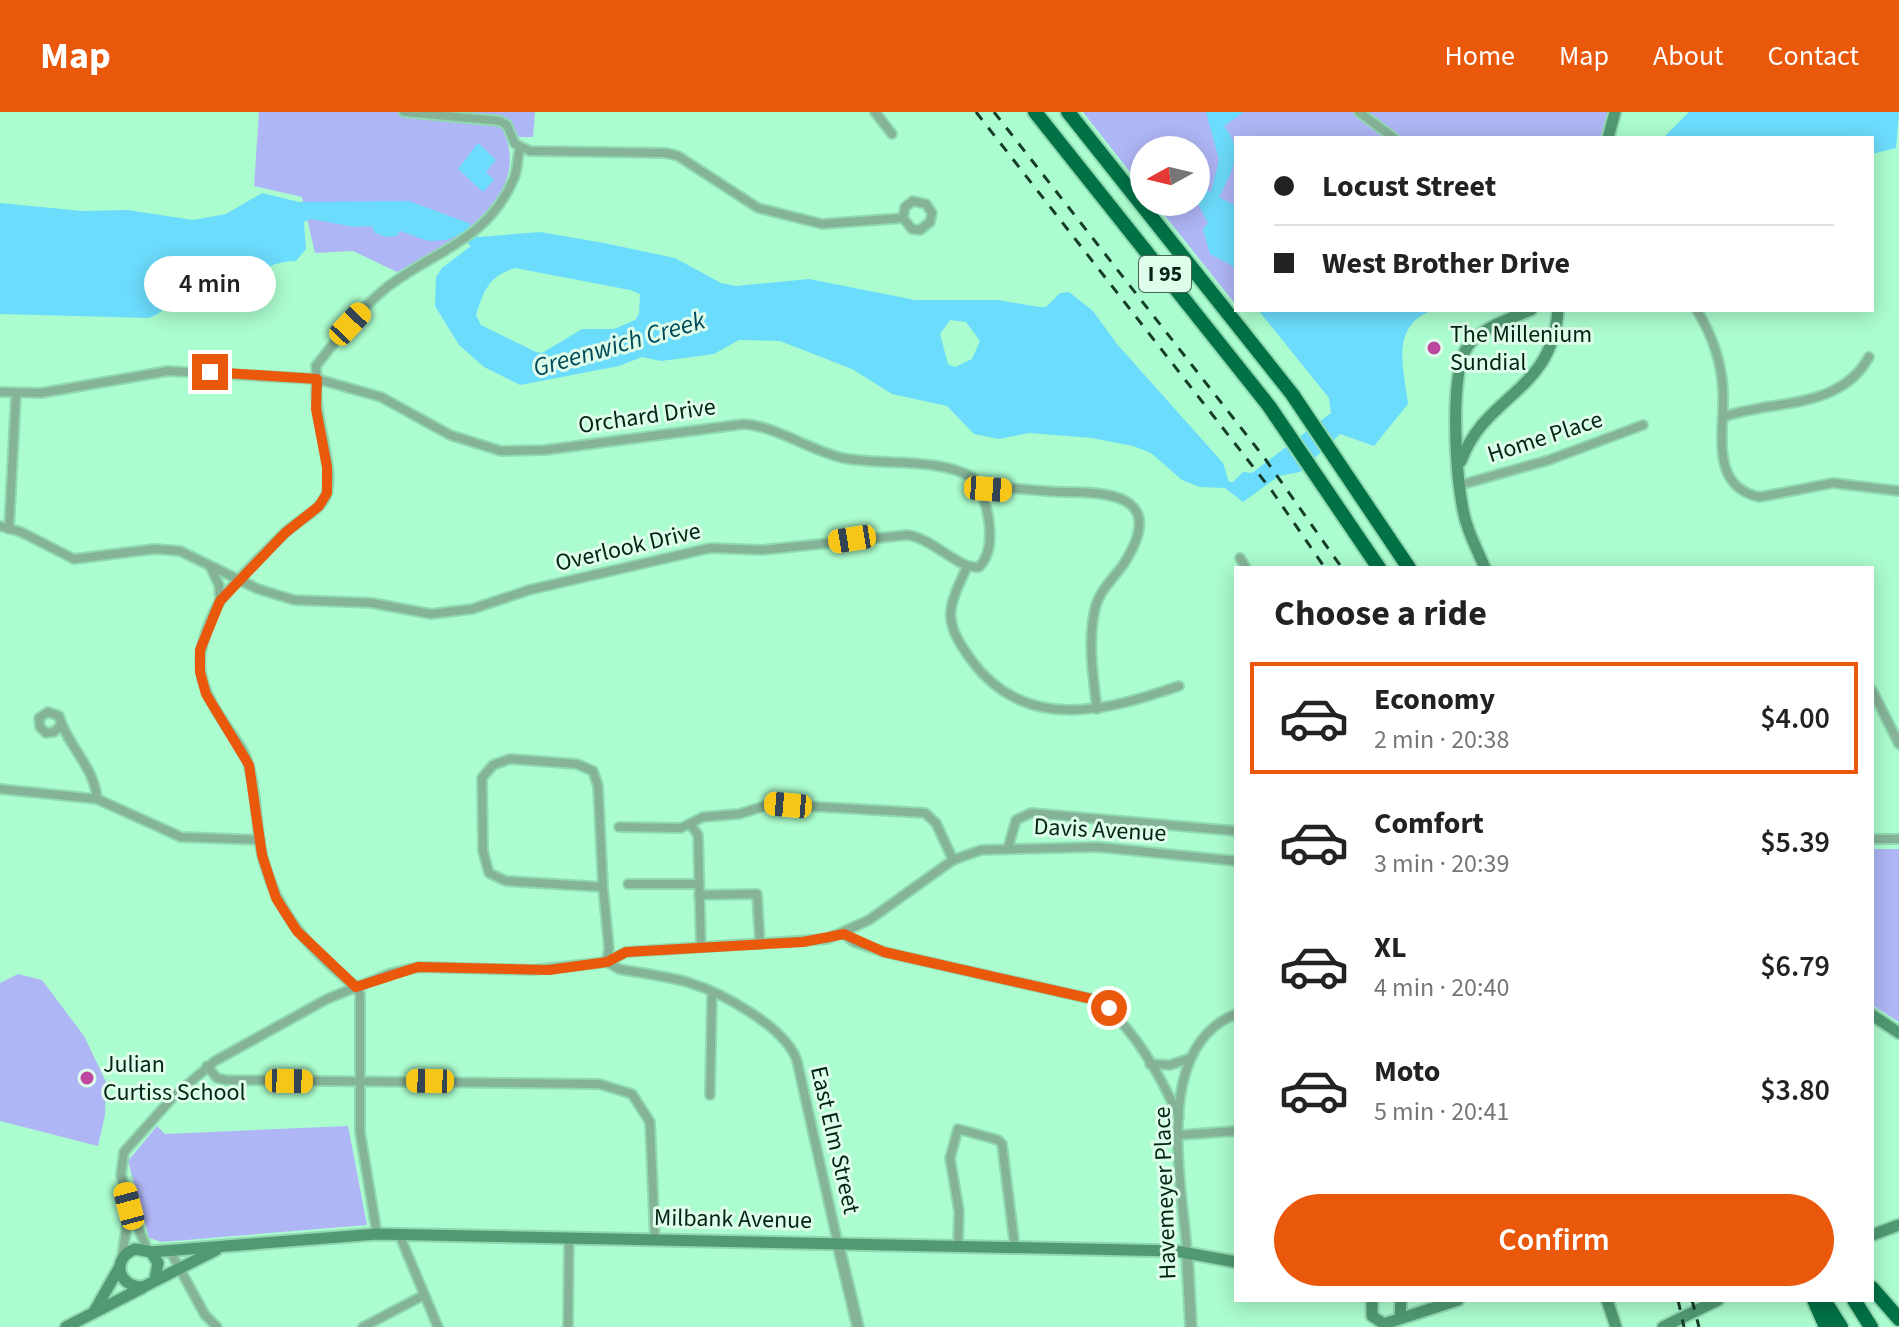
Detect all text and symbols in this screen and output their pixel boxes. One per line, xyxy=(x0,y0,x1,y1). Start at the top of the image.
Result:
text: Map xyxy=(40,29,111,83)
text: Home xyxy=(1444,36,1515,76)
text: Map xyxy=(1559,36,1609,76)
text: About xyxy=(1653,36,1724,76)
text: Contact xyxy=(1768,36,1859,76)
north arrow xyxy=(1130,136,1210,216)
map controls xyxy=(1130,136,1210,216)
text: Locust Street xyxy=(1322,165,1496,208)
text: West Brother Drive xyxy=(1322,242,1570,285)
callout: 4 min xyxy=(144,256,276,312)
road number: I 95 xyxy=(1139,256,1191,292)
text: 4 min xyxy=(179,265,241,302)
car xyxy=(325,298,375,350)
water label: Greenwich Creek xyxy=(529,302,710,386)
place label: The Millenium Sundial xyxy=(1450,317,1592,380)
marker: The Millenium Sundial xyxy=(1425,339,1443,357)
route end xyxy=(192,354,228,390)
street label: Orchard Drive xyxy=(576,389,718,443)
street label: Home Place xyxy=(1483,402,1607,472)
car xyxy=(963,475,1013,503)
street label: Overlook Drive xyxy=(552,513,704,581)
car xyxy=(826,523,878,555)
text: Choose a ride xyxy=(1274,588,1487,639)
text: Economy xyxy=(1374,678,1495,721)
icon: car xyxy=(1278,682,1350,754)
text: $4.00 xyxy=(1760,697,1830,740)
text: 2 min · 20:38 xyxy=(1374,721,1509,758)
car xyxy=(763,791,813,819)
text: Comfort xyxy=(1374,802,1484,845)
icon: car xyxy=(1278,806,1350,878)
street label: Davis Avenue xyxy=(1033,809,1167,851)
text: $5.39 xyxy=(1760,821,1830,864)
text: 3 min · 20:39 xyxy=(1374,845,1509,882)
text: XL xyxy=(1374,926,1407,969)
icon: car xyxy=(1278,930,1350,1002)
text: $6.79 xyxy=(1760,945,1830,988)
text: 4 min · 20:40 xyxy=(1374,969,1509,1006)
route start xyxy=(1091,990,1127,1026)
place label: Julian Curtiss School xyxy=(103,1047,246,1110)
text: Moto xyxy=(1374,1050,1440,1093)
icon: car xyxy=(1278,1054,1350,1126)
street label: East Elm Street xyxy=(801,1063,869,1217)
marker: Julian Curtiss School xyxy=(78,1069,96,1087)
car xyxy=(265,1069,313,1093)
car xyxy=(406,1069,454,1093)
text: $3.80 xyxy=(1760,1069,1830,1112)
text: 5 min · 20:41 xyxy=(1374,1093,1509,1130)
street label: Havemeyer Place xyxy=(1144,1106,1186,1280)
car xyxy=(111,1180,147,1232)
button: Confirm xyxy=(1274,1194,1834,1286)
street label: Milbank Avenue xyxy=(654,1200,812,1238)

